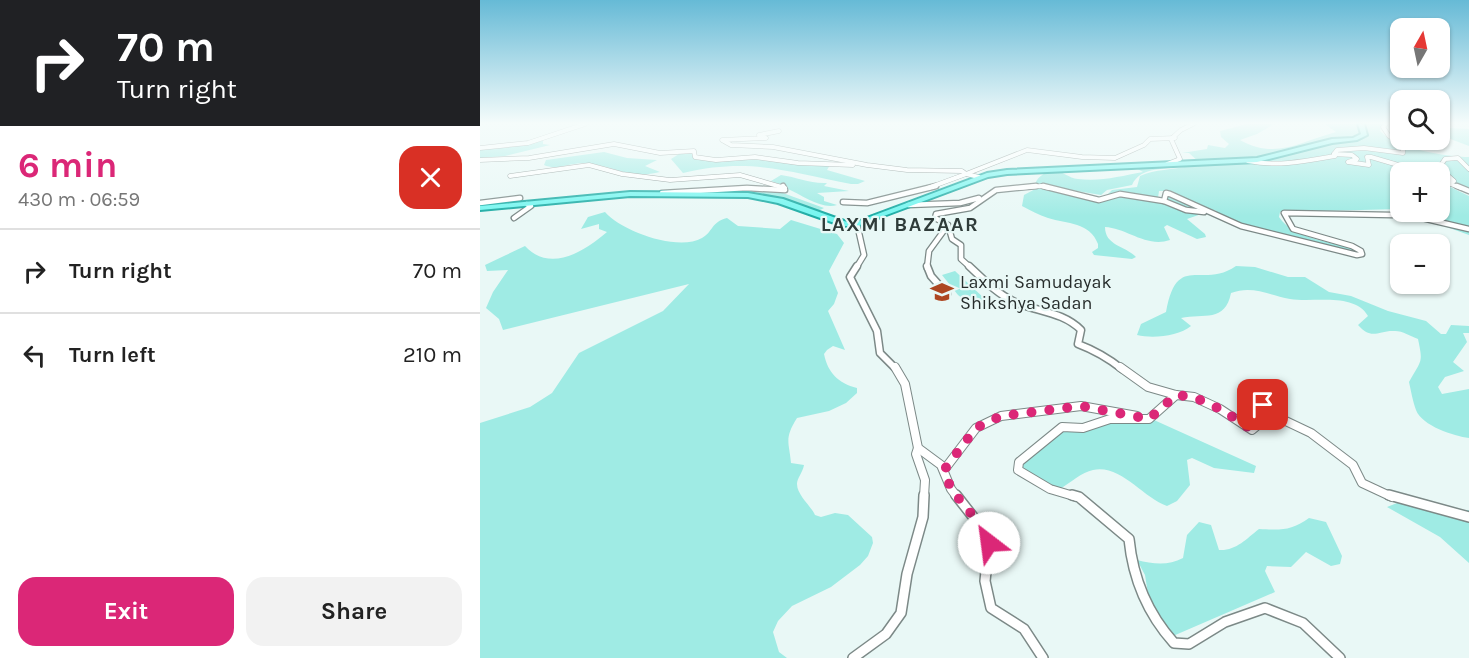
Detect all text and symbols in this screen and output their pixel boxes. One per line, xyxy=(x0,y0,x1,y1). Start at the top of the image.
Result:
north arrow xyxy=(1390,18,1450,78)
map controls xyxy=(1390,18,1450,294)
text: 70 m xyxy=(117,22,215,72)
icon: right xyxy=(18,24,96,102)
text: Turn right xyxy=(117,73,237,105)
button: search xyxy=(1390,90,1450,150)
text: 6 min xyxy=(18,144,117,186)
button: close xyxy=(399,146,462,209)
button: + xyxy=(1390,162,1450,222)
text: 430 m · 06:59 xyxy=(18,188,140,211)
district label: LAXMI BAZAAR xyxy=(821,213,979,236)
button: − xyxy=(1390,234,1450,294)
icon: right xyxy=(18,255,51,288)
text: Turn right xyxy=(69,258,172,284)
text: 70 m xyxy=(413,258,462,284)
place label: Laxmi Samudayak Shikshya Sadan xyxy=(960,271,1112,314)
school or university icon: Laxmi Samudayak Shikshya Sadan xyxy=(929,279,955,305)
icon: left xyxy=(18,339,51,372)
text: Turn left xyxy=(69,342,156,368)
text: 210 m xyxy=(403,342,462,368)
pin xyxy=(1237,379,1288,430)
icon: arrive xyxy=(1246,388,1279,421)
position arrow xyxy=(957,511,1021,575)
button: Exit xyxy=(18,577,234,646)
button: Share xyxy=(246,577,462,646)

